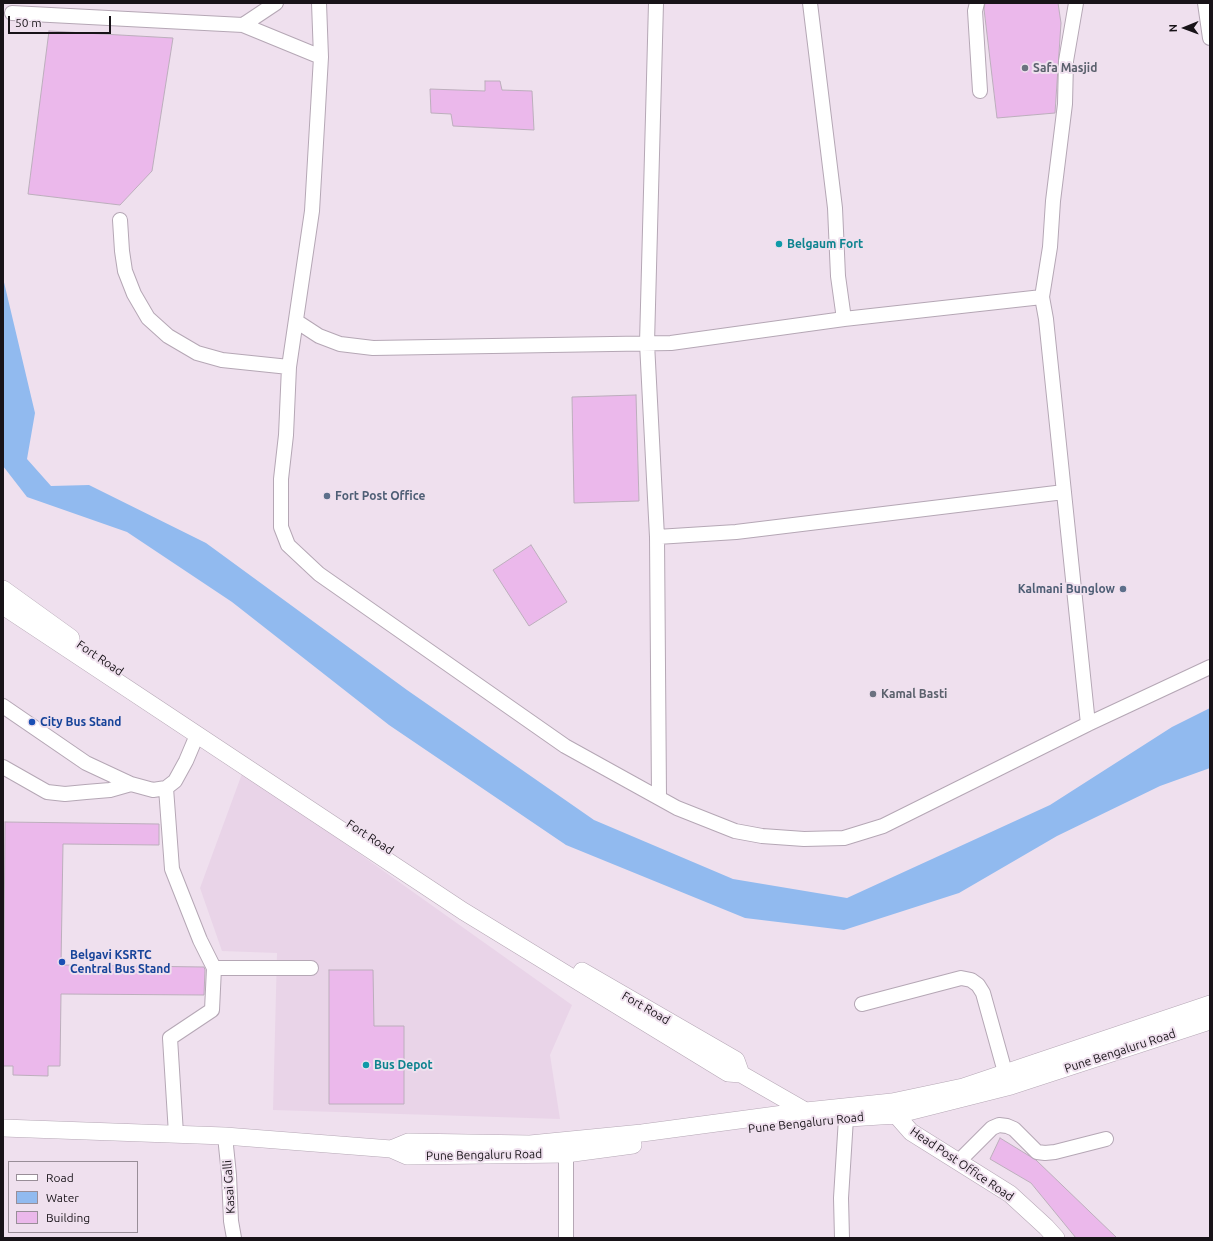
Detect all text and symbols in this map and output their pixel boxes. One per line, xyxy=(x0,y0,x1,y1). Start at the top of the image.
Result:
scale bar xyxy=(10,8,113,34)
north arrow xyxy=(1165,8,1205,48)
text: 50 m xyxy=(15,16,42,29)
text: N xyxy=(1167,24,1179,32)
place label: Safa Masjid xyxy=(1033,61,1097,75)
marker: Safa Masjid xyxy=(1020,63,1030,73)
place label: Belgaum Fort xyxy=(787,237,863,251)
marker: Belgaum Fort xyxy=(774,239,784,249)
place label: Fort Post Office xyxy=(335,489,425,503)
marker: Fort Post Office xyxy=(322,491,332,501)
place label: Kalmani Bunglow xyxy=(1018,582,1115,596)
marker: Kalmani Bunglow xyxy=(1118,584,1128,594)
street label: Fort Road xyxy=(74,637,126,679)
place label: Kamal Basti xyxy=(881,687,947,701)
marker: Kamal Basti xyxy=(868,689,878,699)
place label: City Bus Stand xyxy=(40,715,121,729)
marker: City Bus Stand xyxy=(27,717,37,727)
street label: Fort Road xyxy=(344,817,396,857)
place label: Belgavi KSRTC Central Bus Stand xyxy=(70,948,171,976)
marker: Belgavi KSRTC Central Bus Stand xyxy=(57,957,67,967)
street label: Fort Road xyxy=(619,989,673,1027)
street label: Pune Bengaluru Road xyxy=(1063,1026,1177,1076)
place label: Bus Depot xyxy=(374,1058,433,1072)
marker: Bus Depot xyxy=(361,1060,371,1070)
street label: Pune Bengaluru Road xyxy=(747,1110,865,1136)
street label: Head Post Office Road xyxy=(908,1124,1016,1204)
street label: Pune Bengaluru Road xyxy=(426,1147,542,1163)
street label: Kasai Galli xyxy=(220,1160,238,1214)
legend xyxy=(8,1161,138,1233)
text: Road xyxy=(46,1171,74,1184)
text: Water xyxy=(46,1191,79,1204)
text: Building xyxy=(46,1211,90,1224)

